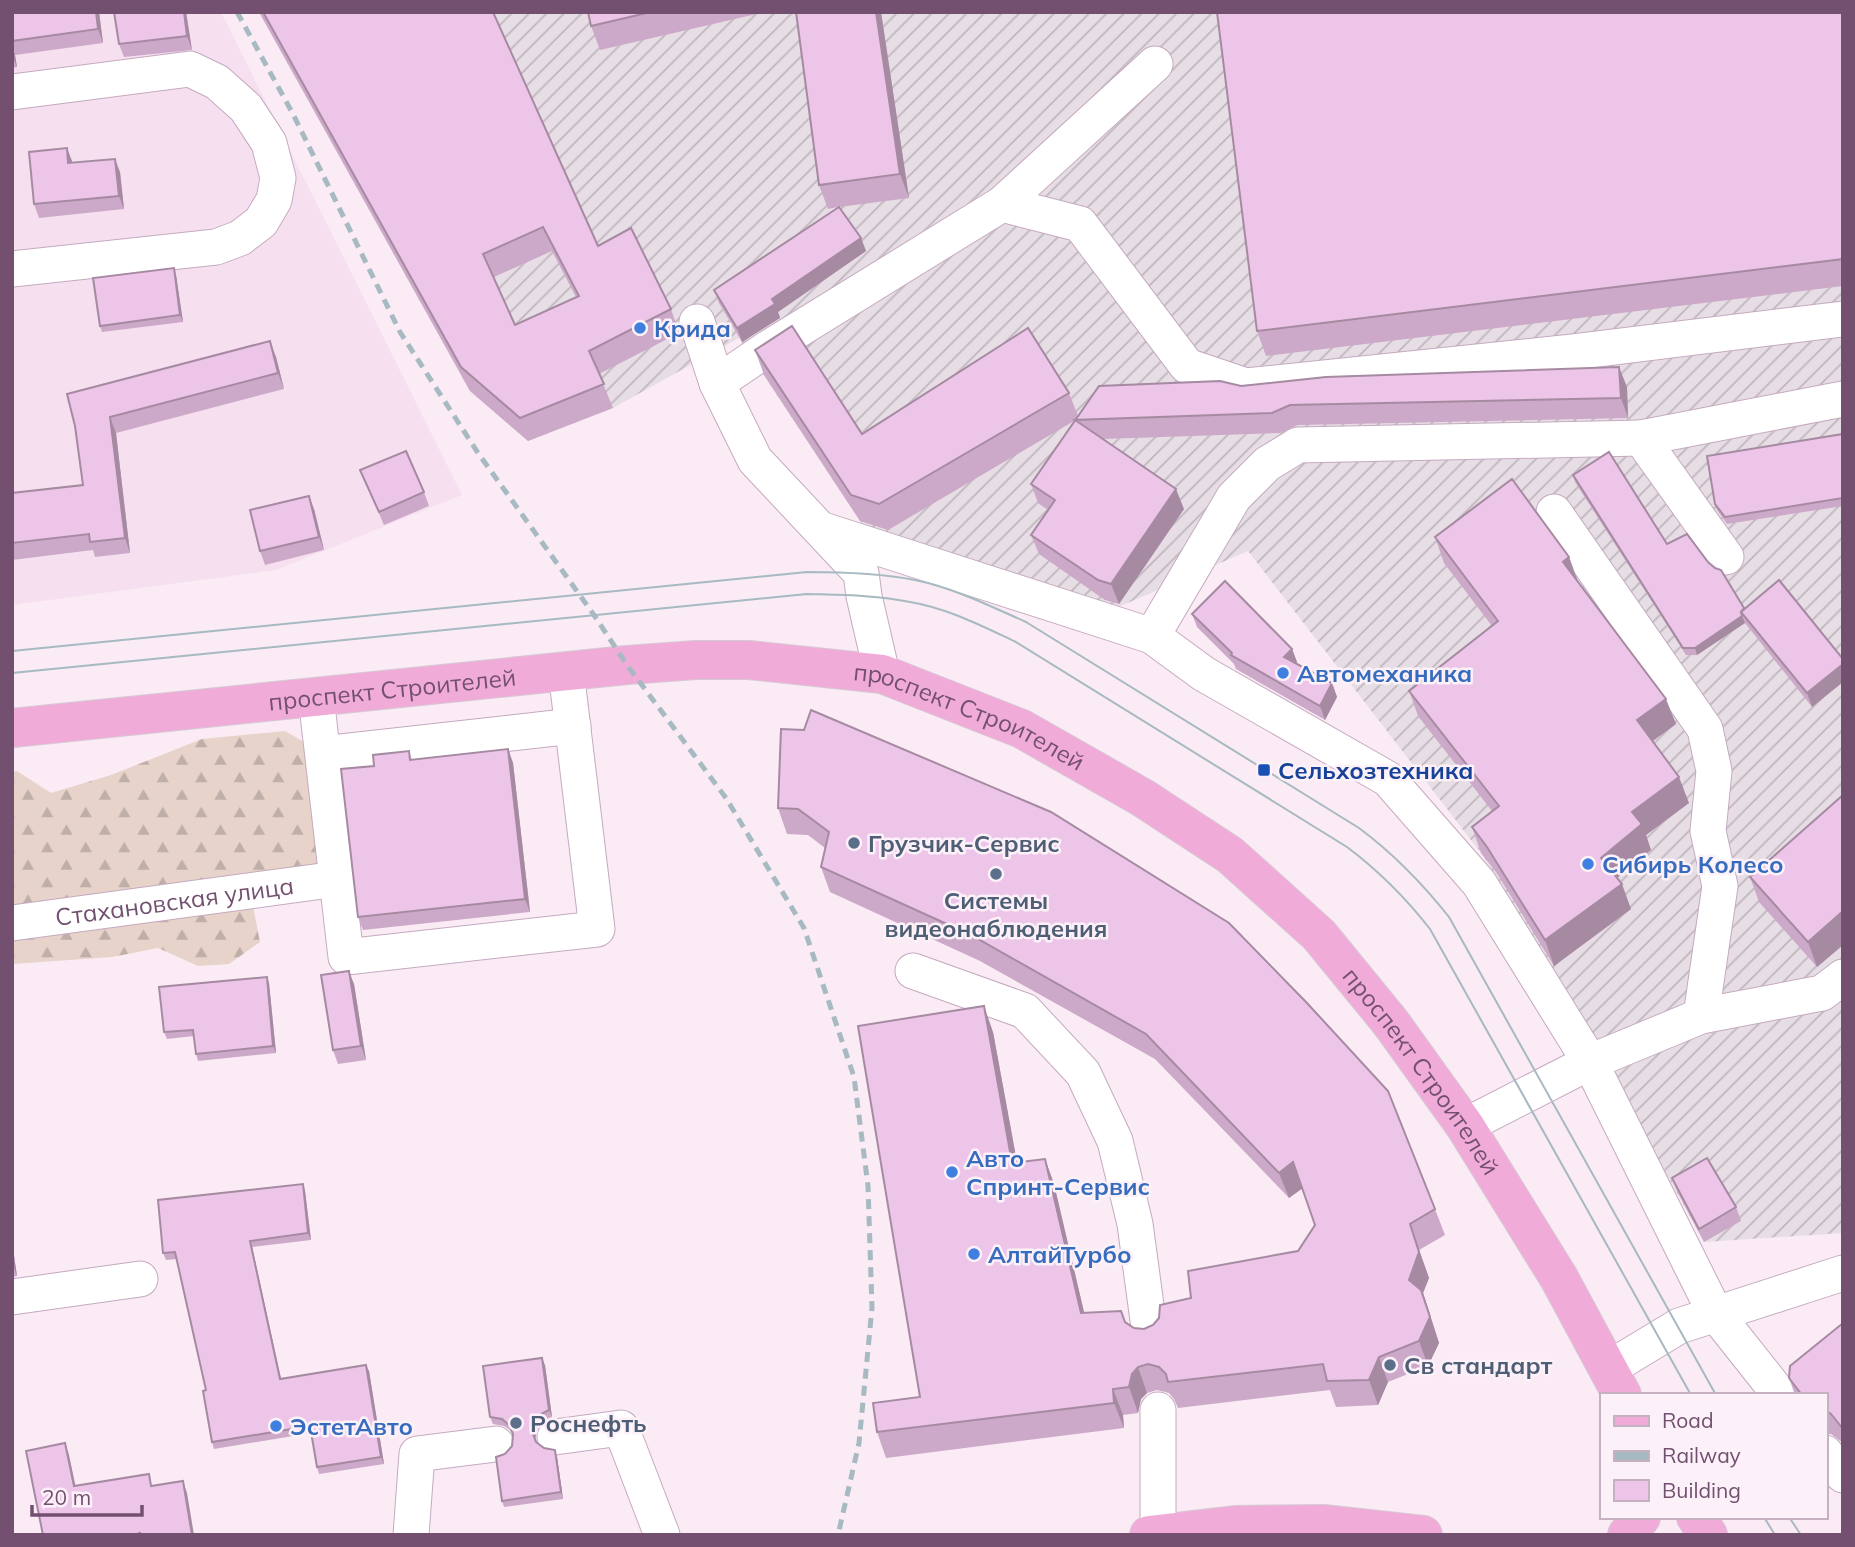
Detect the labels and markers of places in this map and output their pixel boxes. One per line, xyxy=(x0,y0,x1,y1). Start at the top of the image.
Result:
place label: Крида xyxy=(654,313,731,343)
marker: Крида xyxy=(632,320,648,336)
place label: Автомеханика xyxy=(1297,658,1472,688)
marker: Автомеханика xyxy=(1275,665,1291,681)
place label: Сельхозтехника xyxy=(1278,755,1474,785)
marker: Сельхозтехника xyxy=(1256,762,1272,778)
place label: Грузчик-Сервис xyxy=(868,828,1060,858)
marker: Грузчик-Сервис xyxy=(846,835,862,851)
place label: Сибирь Колесо xyxy=(1602,849,1784,879)
marker: Сибирь Колесо xyxy=(1580,856,1596,872)
marker: Системы видеонаблюдения xyxy=(988,866,1004,882)
place label: Системы видеонаблюдения xyxy=(885,885,1107,943)
place label: Авто Спринт-Сервис xyxy=(966,1143,1150,1201)
marker: Авто Спринт-Сервис xyxy=(944,1164,960,1180)
place label: АлтайТурбо xyxy=(988,1239,1132,1269)
marker: АлтайТурбо xyxy=(966,1246,982,1262)
place label: Св стандарт xyxy=(1404,1350,1553,1380)
marker: Св стандарт xyxy=(1382,1357,1398,1373)
place label: Роснефть xyxy=(530,1408,647,1438)
place label: ЭстетАвто xyxy=(290,1411,413,1441)
marker: Роснефть xyxy=(508,1415,524,1431)
marker: ЭстетАвто xyxy=(268,1418,284,1434)

